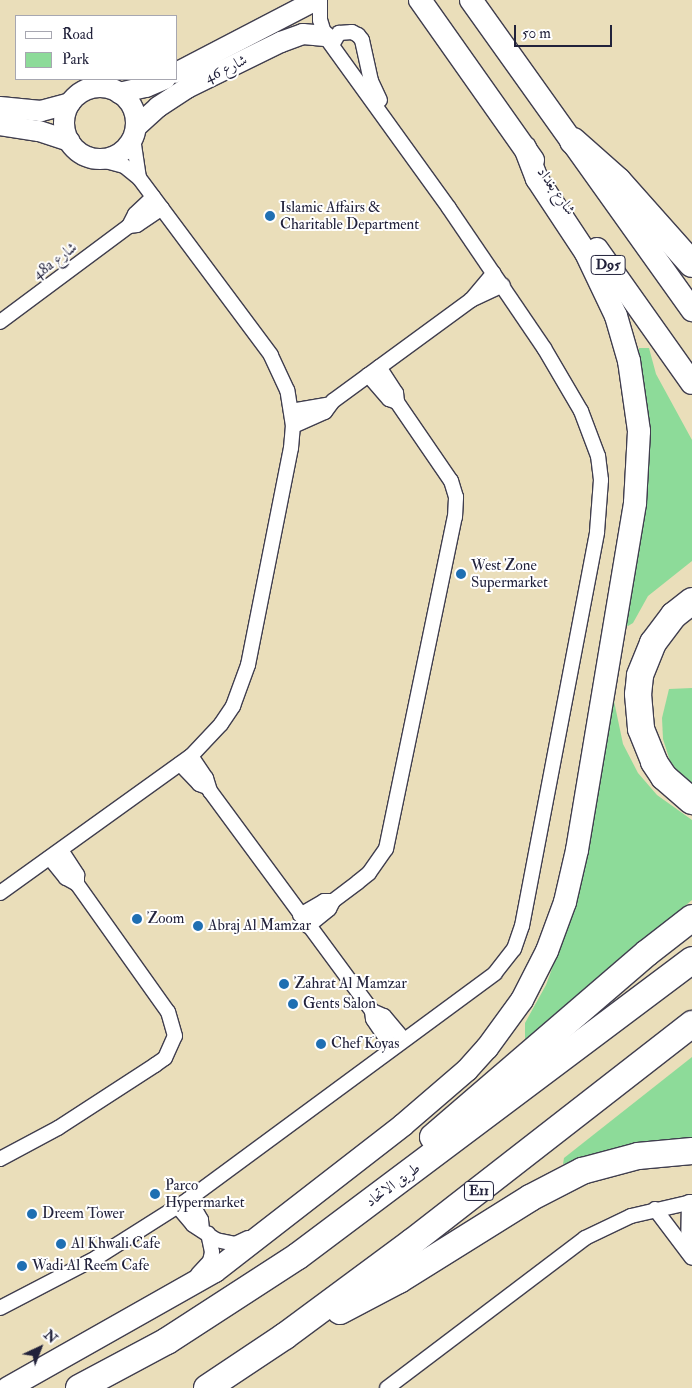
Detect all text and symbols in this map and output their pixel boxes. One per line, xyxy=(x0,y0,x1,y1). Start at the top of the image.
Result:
legend xyxy=(15,15,178,80)
scale bar xyxy=(517,15,614,47)
text: 50 m xyxy=(522,24,551,43)
text: Road xyxy=(62,25,93,44)
text: Park xyxy=(62,50,89,69)
street label: شارع 46 xyxy=(202,51,250,87)
street label: شارع بغداد xyxy=(533,163,579,219)
place label: Islamic Affairs & Charitable Department xyxy=(280,198,419,233)
marker: Islamic Affairs & Charitable Department xyxy=(264,210,276,222)
street label: 48a شارع xyxy=(29,239,81,283)
road number: D95 xyxy=(590,254,626,276)
place label: West Zone Supermarket xyxy=(471,556,548,591)
marker: West Zone Supermarket xyxy=(455,568,467,580)
place label: Zoom xyxy=(147,910,184,928)
marker: Zoom xyxy=(131,913,143,925)
place label: Abraj Al Mamzar xyxy=(208,917,311,935)
marker: Abraj Al Mamzar xyxy=(192,920,204,932)
place label: Zahrat Al Mamzar xyxy=(294,975,407,993)
marker: Zahrat Al Mamzar xyxy=(278,978,290,990)
place label: Gents Salon xyxy=(303,995,376,1013)
marker: Gents Salon xyxy=(287,998,299,1010)
place label: Chef Koyas xyxy=(331,1035,399,1053)
marker: Chef Koyas xyxy=(315,1038,327,1050)
street label: طريق الاتحاد xyxy=(362,1159,424,1211)
place label: Parco Hypermarket xyxy=(165,1176,245,1211)
road number: E11 xyxy=(463,1180,495,1202)
marker: Parco Hypermarket xyxy=(149,1188,161,1200)
place label: Dreem Tower xyxy=(42,1205,124,1223)
marker: Dreem Tower xyxy=(26,1208,38,1220)
place label: Al Khwali Cafe xyxy=(71,1235,160,1253)
marker: Al Khwali Cafe xyxy=(55,1238,67,1250)
place label: Wadi Al Reem Cafe xyxy=(32,1257,149,1275)
marker: Wadi Al Reem Cafe xyxy=(16,1260,28,1272)
north arrow xyxy=(15,1323,65,1373)
text: N xyxy=(40,1326,61,1347)

